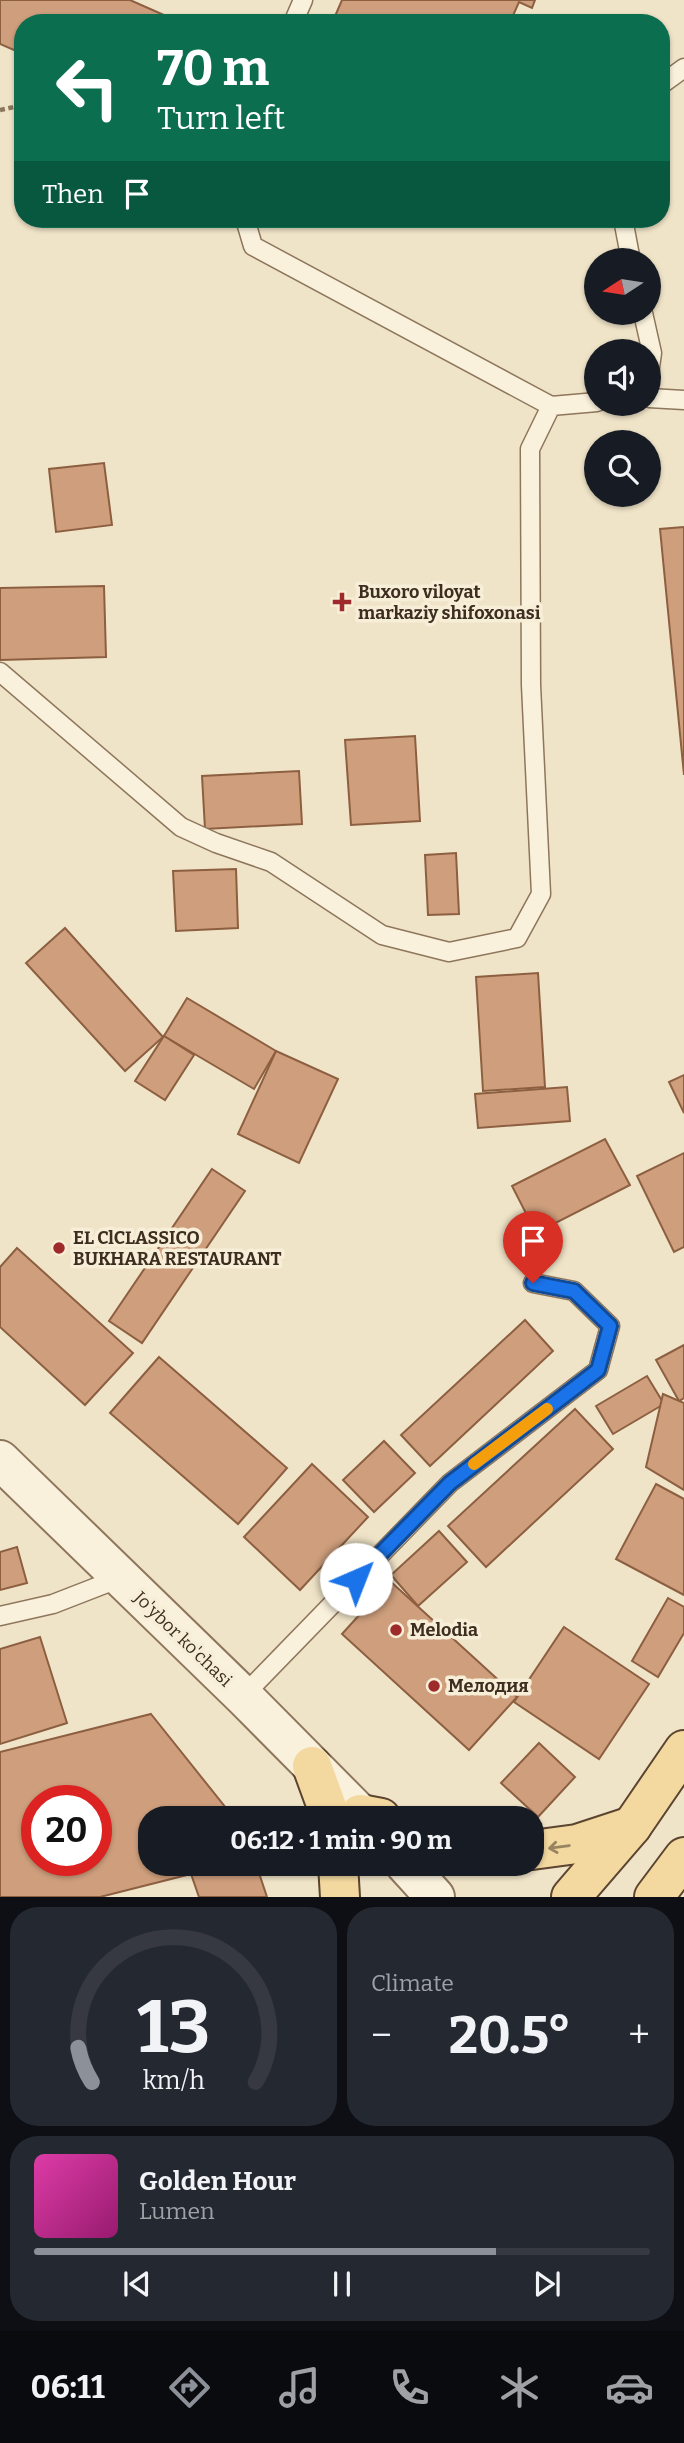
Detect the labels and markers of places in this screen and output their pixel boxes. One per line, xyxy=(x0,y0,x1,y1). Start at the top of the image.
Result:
place label: Buxoro viloyat markaziy shifoxonasi xyxy=(358,581,541,624)
marker: Buxoro viloyat markaziy shifoxonasi xyxy=(332,592,352,612)
pin xyxy=(503,1211,563,1283)
place label: EL ClCLASSICO BUKHARA RESTAURANT xyxy=(73,1227,282,1270)
marker: EL ClCLASSICO BUKHARA RESTAURANT xyxy=(51,1240,67,1256)
place label: Melodia xyxy=(410,1619,478,1641)
marker: Melodia xyxy=(388,1622,404,1638)
place label: Мелодия xyxy=(448,1675,529,1697)
marker: Мелодия xyxy=(426,1678,442,1694)

